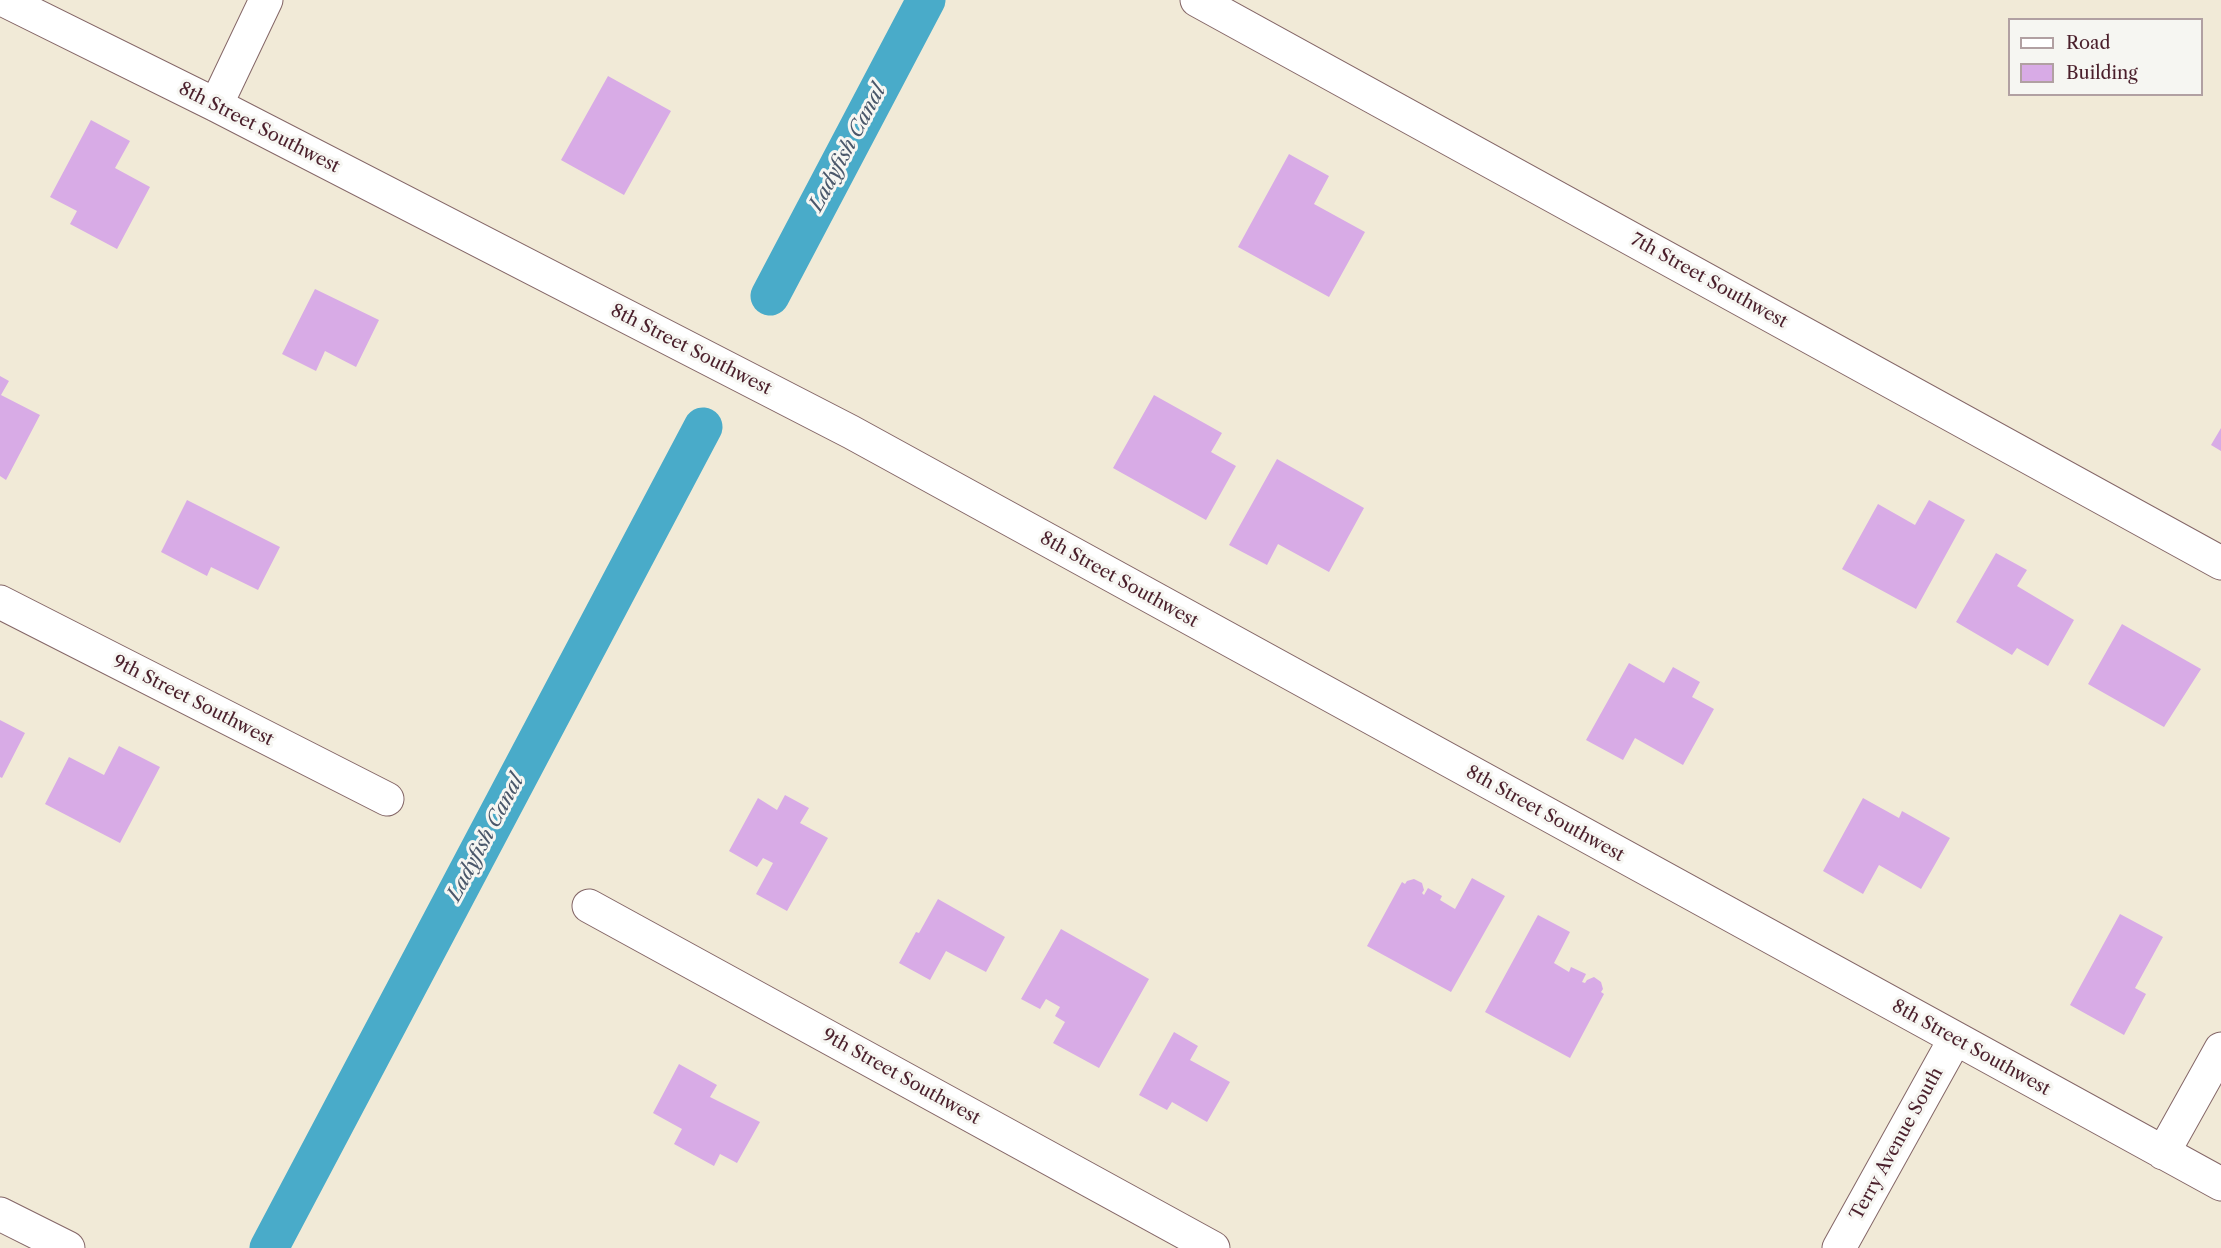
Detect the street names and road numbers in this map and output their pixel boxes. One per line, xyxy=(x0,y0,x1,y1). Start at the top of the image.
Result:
street label: 8th Street Southwest xyxy=(175,78,343,178)
street label: 7th Street Southwest xyxy=(1627,229,1791,333)
street label: 8th Street Southwest xyxy=(607,300,775,400)
street label: 8th Street Southwest xyxy=(1036,528,1202,632)
street label: 9th Street Southwest xyxy=(109,651,277,751)
street label: 8th Street Southwest xyxy=(1462,762,1628,866)
street label: 8th Street Southwest xyxy=(1888,996,2054,1100)
street label: 9th Street Southwest xyxy=(818,1025,984,1129)
street label: Terry Avenue South xyxy=(1846,1064,1948,1224)

